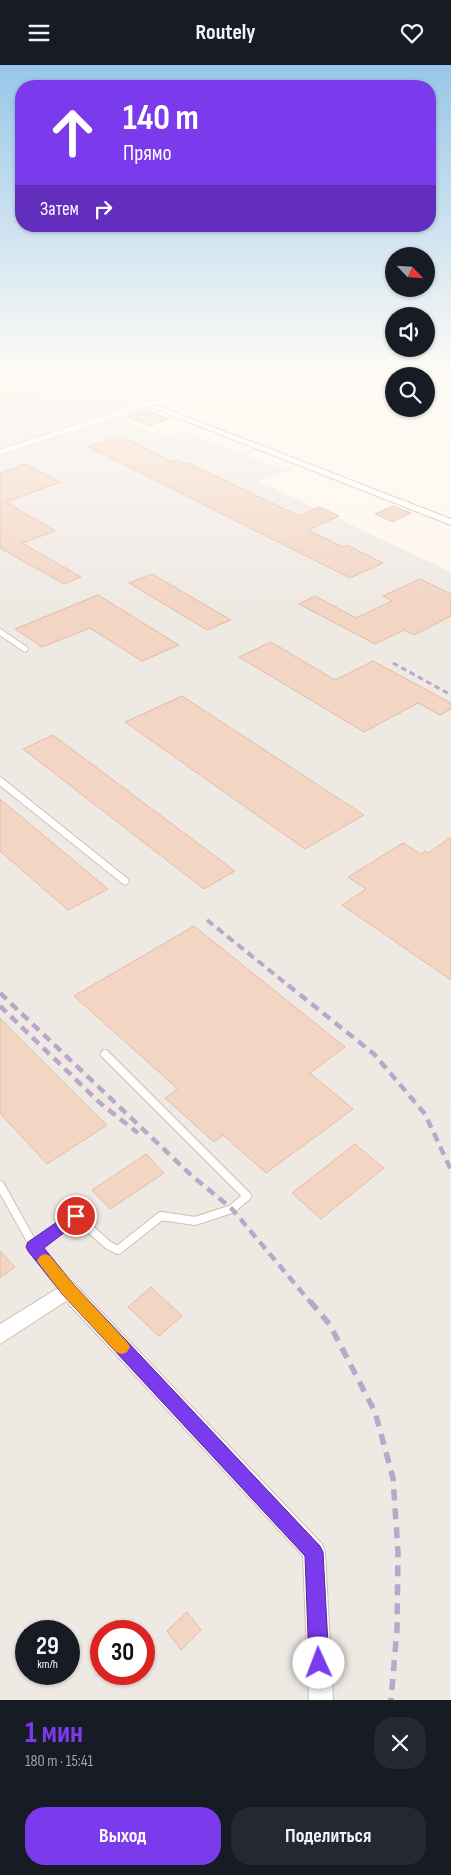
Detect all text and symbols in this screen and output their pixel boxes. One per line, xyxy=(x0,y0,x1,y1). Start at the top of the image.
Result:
icon: menu xyxy=(25,19,53,47)
text: Routely xyxy=(196,19,255,46)
icon: heart xyxy=(398,19,426,47)
text: 140 m xyxy=(123,97,199,140)
icon: ahead xyxy=(40,100,105,165)
text: Прямо xyxy=(123,140,172,167)
icon: right xyxy=(89,195,117,223)
text: Затем xyxy=(40,198,79,221)
north arrow xyxy=(385,247,435,297)
map controls xyxy=(385,247,435,417)
button: sound xyxy=(385,307,435,357)
button: search xyxy=(385,367,435,417)
pin xyxy=(55,1195,97,1237)
icon: arrive xyxy=(62,1202,90,1230)
speed limit sign: 30 xyxy=(90,1620,155,1685)
text: 29 xyxy=(36,1631,59,1662)
position arrow xyxy=(292,1636,344,1688)
text: km/h xyxy=(37,1657,58,1672)
text: 1 мин xyxy=(25,1715,83,1751)
button: close xyxy=(374,1717,426,1769)
text: 180 m · 15:41 xyxy=(25,1752,93,1771)
button: Выход xyxy=(25,1807,221,1865)
button: Поделиться xyxy=(231,1807,426,1865)

